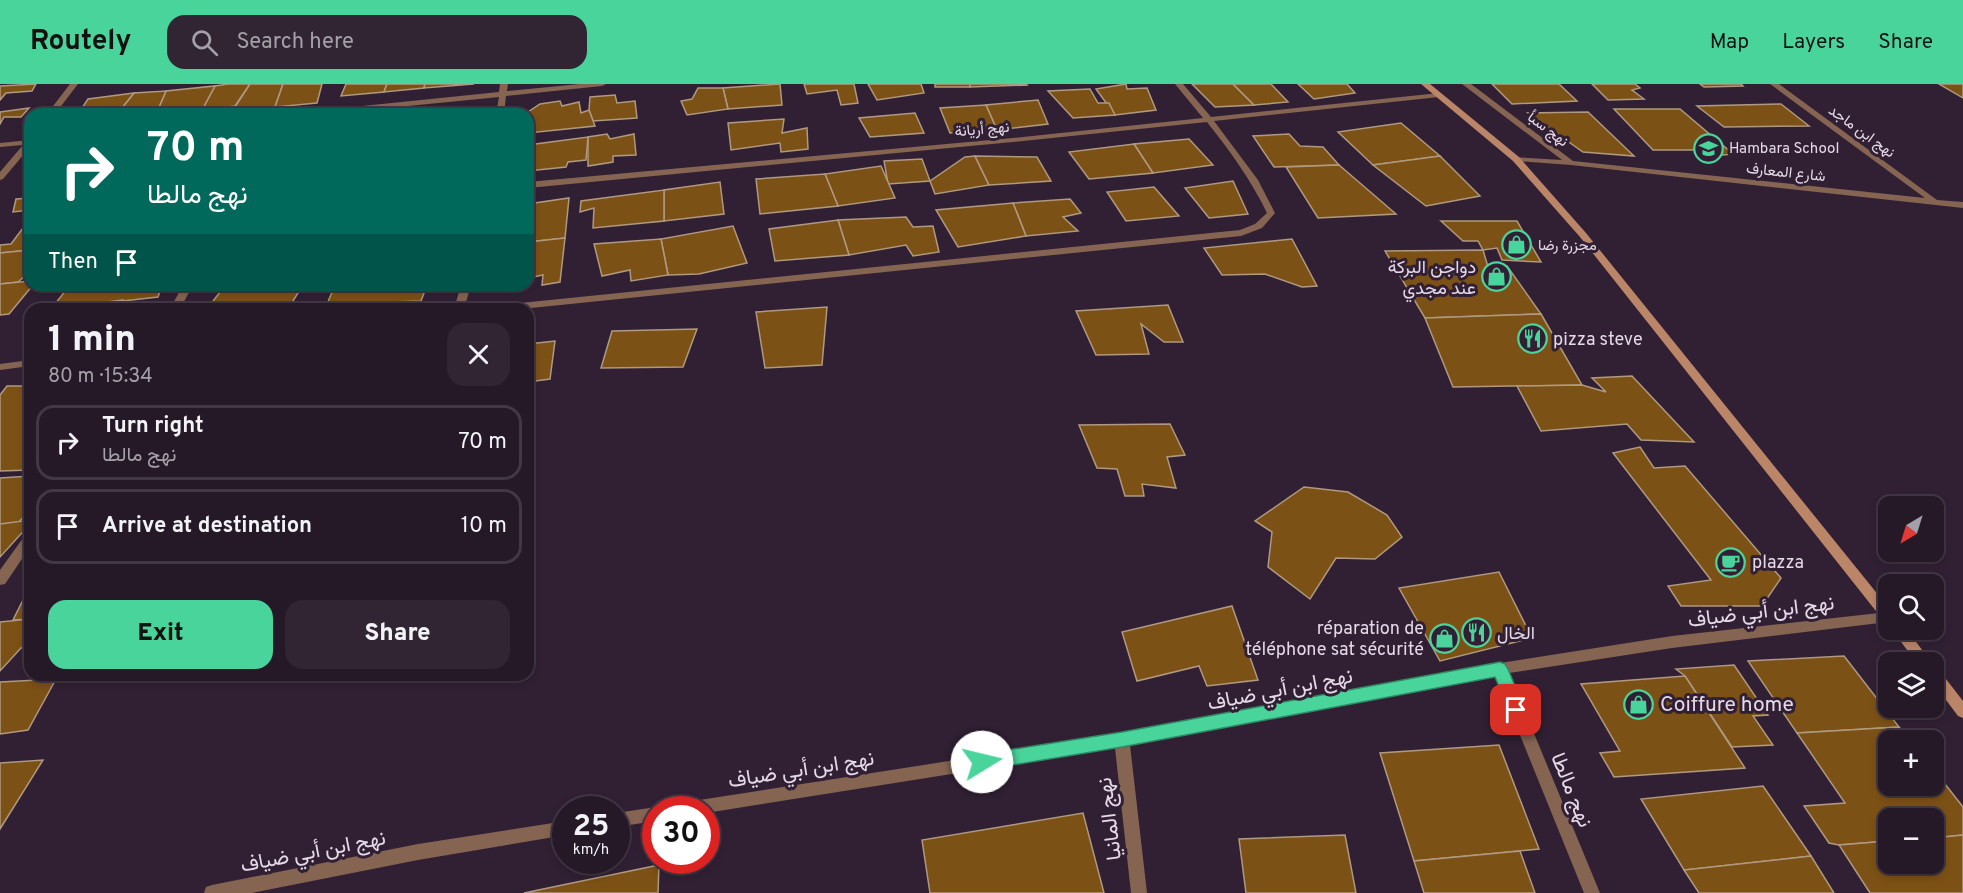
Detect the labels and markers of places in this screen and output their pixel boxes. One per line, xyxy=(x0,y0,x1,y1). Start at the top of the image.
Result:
school or university icon: Hambara School xyxy=(1692,132,1724,164)
place label: Hambara School xyxy=(1729,140,1839,159)
shop icon: مجزرة رضا xyxy=(1501,229,1533,261)
place label: مجزرة رضا xyxy=(1538,237,1597,256)
place label: دواجن البركة عند مجدي xyxy=(1388,257,1476,303)
shop icon: دواجن البركة عند مجدي xyxy=(1481,261,1513,293)
restaurant icon: pizza steve xyxy=(1516,323,1548,355)
place label: pizza steve xyxy=(1553,329,1643,352)
cafe icon: plazza xyxy=(1715,546,1747,578)
place label: plazza xyxy=(1752,552,1804,575)
restaurant icon: الخال xyxy=(1460,617,1492,649)
place label: réparation de téléphone sat sécurité xyxy=(1245,618,1424,662)
shop icon: réparation de téléphone sat sécurité xyxy=(1429,622,1461,654)
place label: الخال xyxy=(1497,623,1535,646)
pin xyxy=(1490,684,1541,735)
shop icon: Coiffure home xyxy=(1623,688,1655,720)
place label: Coiffure home xyxy=(1660,692,1794,719)

